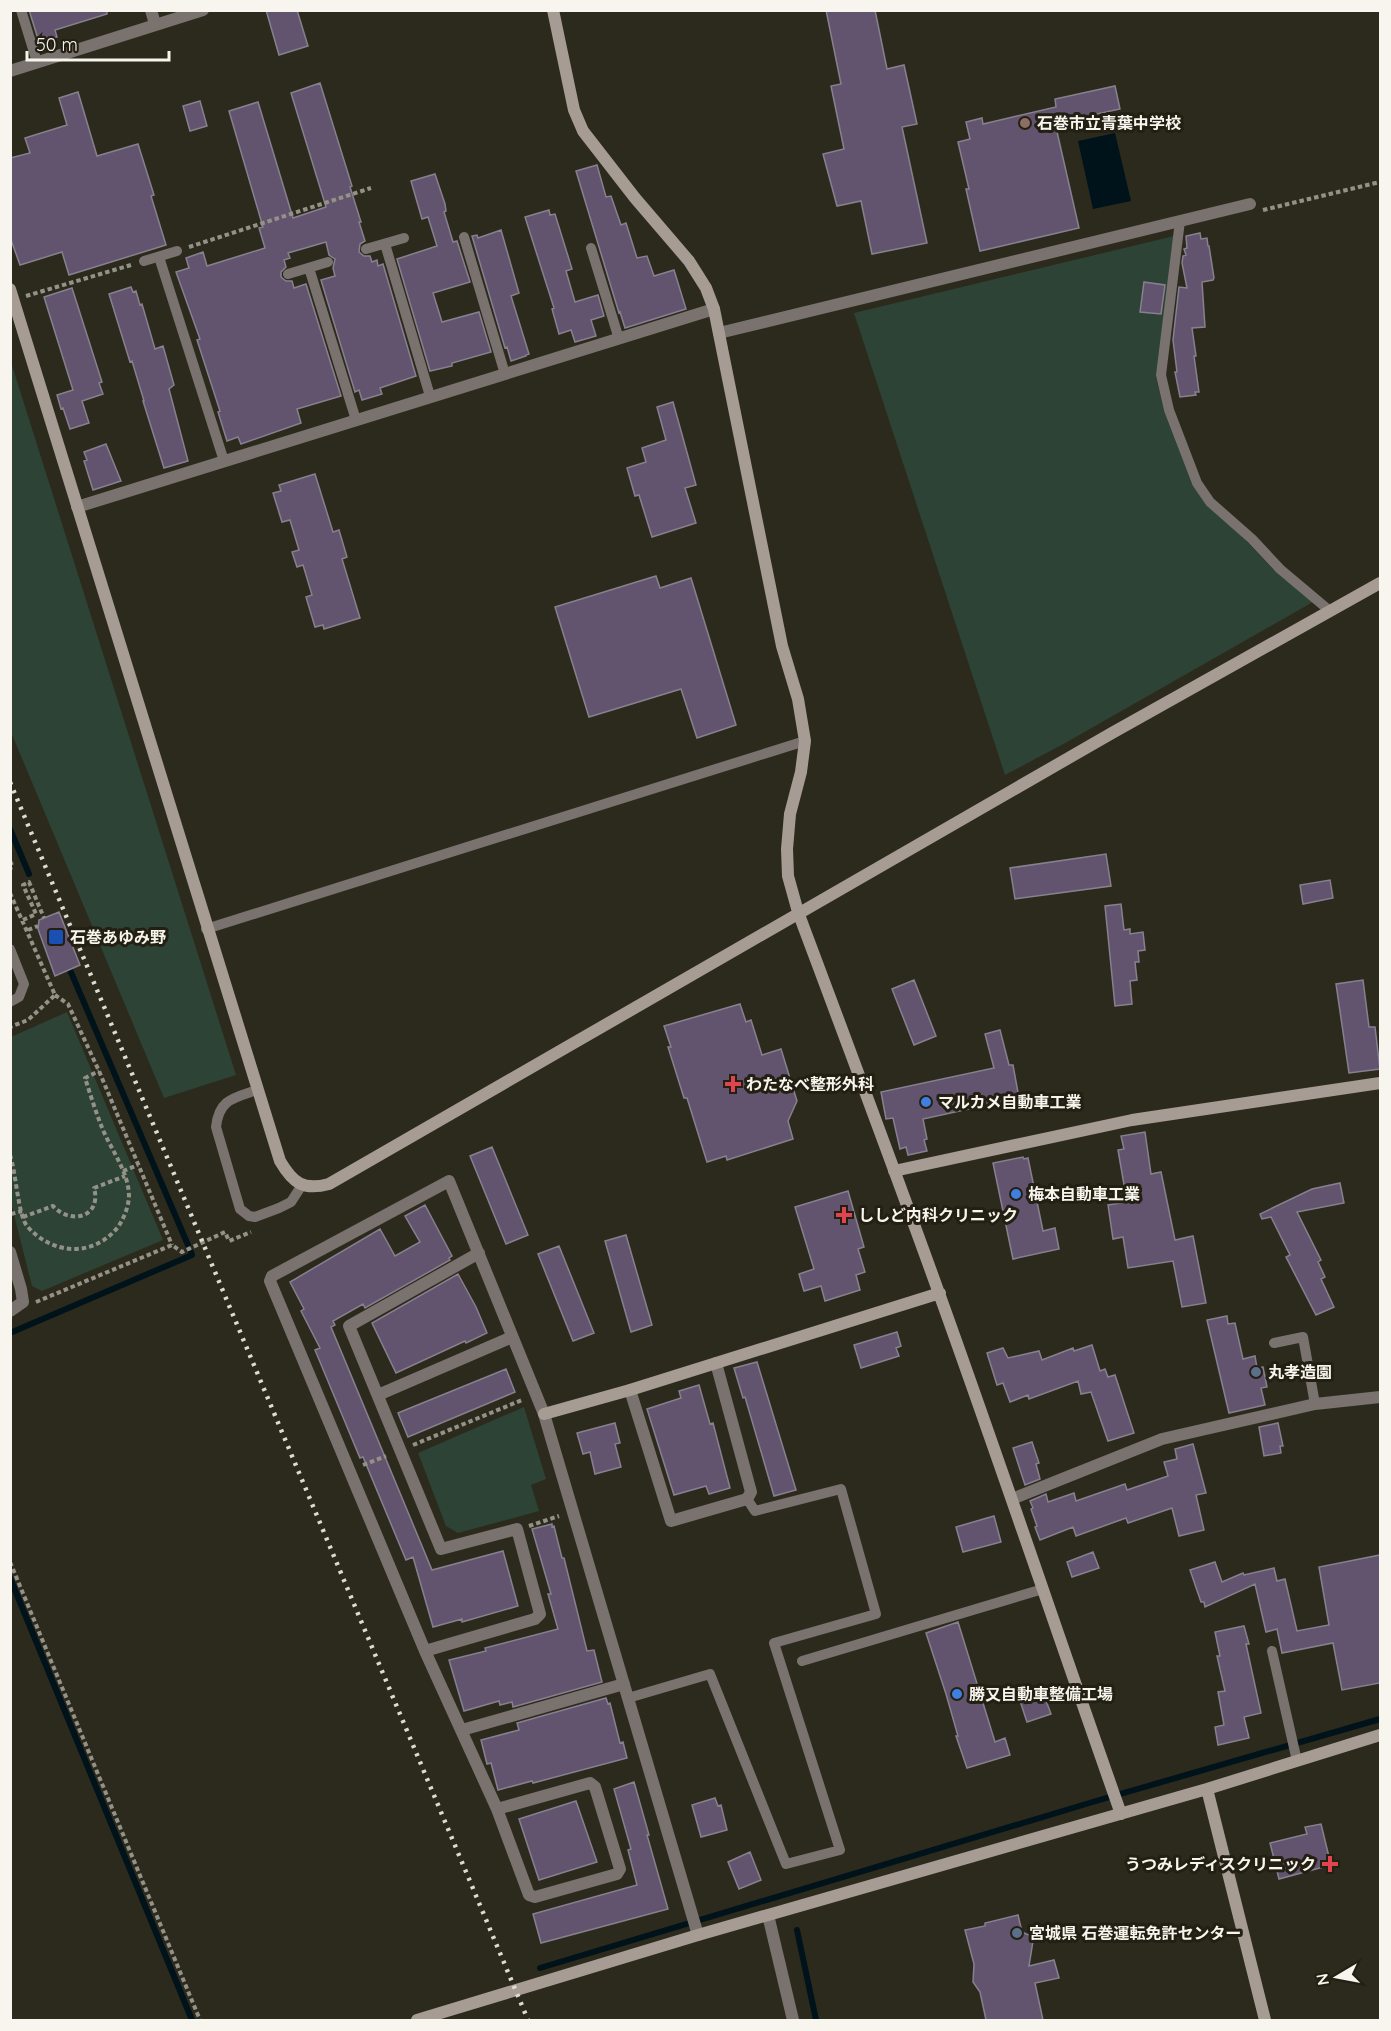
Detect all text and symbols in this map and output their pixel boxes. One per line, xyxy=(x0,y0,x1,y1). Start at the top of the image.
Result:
scale bar xyxy=(27,24,170,62)
text: 50 m xyxy=(36,33,78,56)
place label: 石巻市立青葉中学校 xyxy=(1037,113,1181,133)
marker: 石巻市立青葉中学校 xyxy=(1018,116,1032,130)
place label: 石巻あゆみ野 xyxy=(70,927,166,947)
marker: 石巻あゆみ野 xyxy=(47,928,65,946)
place label: わたなべ整形外科 xyxy=(746,1074,874,1094)
marker: わたなべ整形外科 xyxy=(724,1075,742,1093)
place label: マルカメ自動車工業 xyxy=(938,1092,1082,1112)
marker: マルカメ自動車工業 xyxy=(919,1095,933,1109)
place label: 梅本自動車工業 xyxy=(1028,1184,1140,1204)
marker: 梅本自動車工業 xyxy=(1009,1187,1023,1201)
place label: ししど内科クリニック xyxy=(858,1205,1018,1225)
marker: ししど内科クリニック xyxy=(835,1206,853,1224)
place label: 丸孝造園 xyxy=(1268,1362,1332,1382)
marker: 丸孝造園 xyxy=(1249,1365,1263,1379)
place label: 勝又自動車整備工場 xyxy=(969,1684,1113,1704)
marker: 勝又自動車整備工場 xyxy=(950,1687,964,1701)
place label: うつみレディスクリニック xyxy=(1125,1854,1316,1874)
marker: うつみレディスクリニック xyxy=(1321,1855,1339,1873)
place label: 宮城県 石巻運転免許センター xyxy=(1029,1923,1241,1943)
marker: 宮城県 石巻運転免許センター xyxy=(1010,1926,1024,1940)
north arrow xyxy=(1307,1947,1367,2007)
text: N xyxy=(1311,1972,1333,1987)

